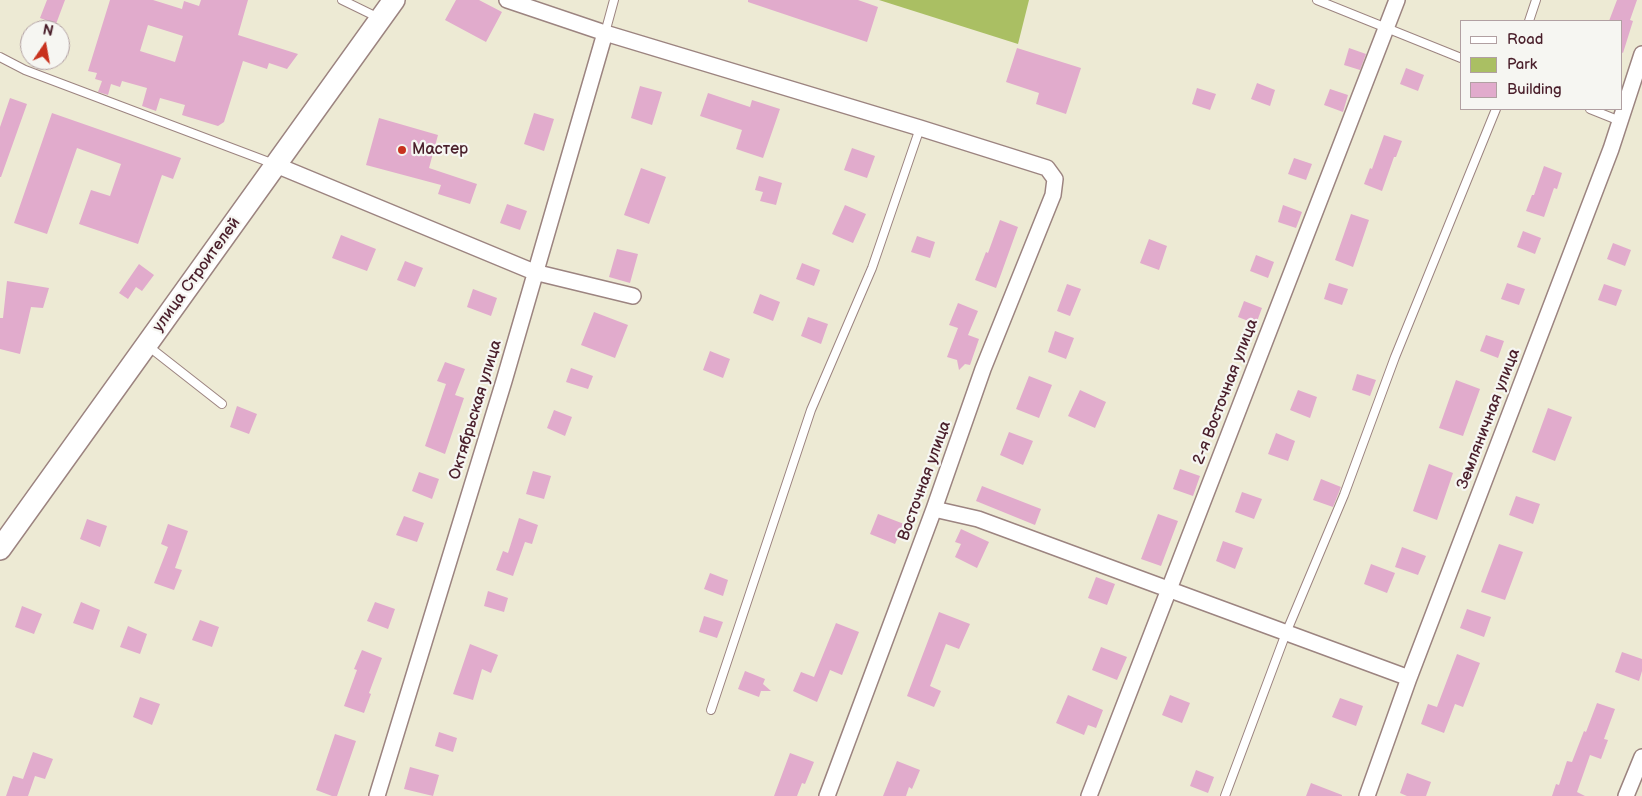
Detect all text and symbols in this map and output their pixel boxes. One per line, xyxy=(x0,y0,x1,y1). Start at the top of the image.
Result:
north arrow xyxy=(20,20,70,70)
legend xyxy=(1460,20,1622,110)
text: N xyxy=(41,21,55,40)
text: Road xyxy=(1507,30,1543,49)
text: Park xyxy=(1507,55,1537,74)
text: Building xyxy=(1507,80,1562,99)
place label: Мастер xyxy=(412,140,468,160)
marker: Мастер xyxy=(396,144,408,156)
street label: улица Строителей xyxy=(149,214,245,336)
street label: 2-я Восточная улица xyxy=(1189,316,1263,468)
street label: Октябрьская улица xyxy=(446,338,506,482)
street label: Земляничная улица xyxy=(1453,346,1525,492)
street label: Восточная улица xyxy=(894,418,956,544)

